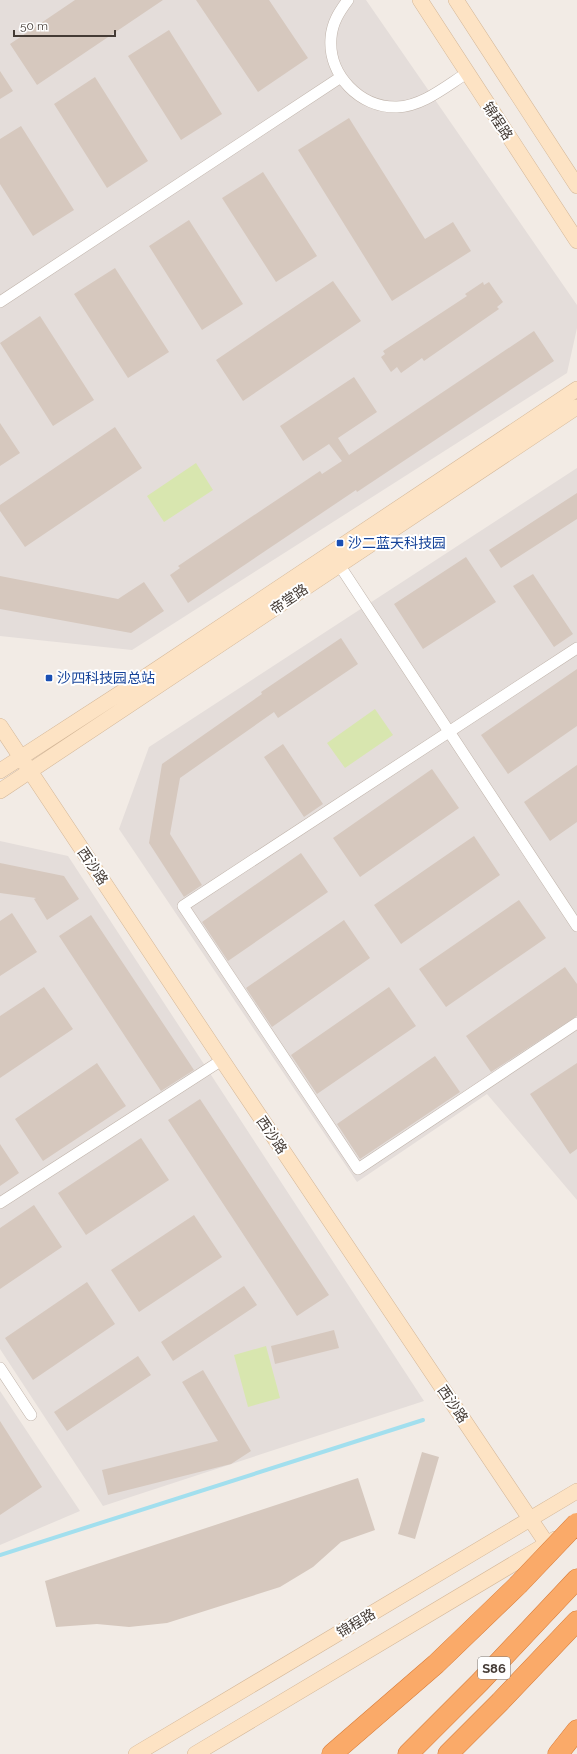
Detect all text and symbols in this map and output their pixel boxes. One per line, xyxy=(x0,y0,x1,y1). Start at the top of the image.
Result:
scale bar xyxy=(14,12,115,38)
text: 50 m xyxy=(20,19,48,33)
street label: 锦程路 xyxy=(480,99,516,143)
place label: 沙二蓝天科技园 xyxy=(348,535,446,551)
marker: 沙二蓝天科技园 xyxy=(335,538,345,548)
street label: 帝堂路 xyxy=(267,581,311,617)
place label: 沙四科技园总站 xyxy=(57,670,155,686)
marker: 沙四科技园总站 xyxy=(44,673,54,683)
street label: 西沙路 xyxy=(75,844,111,888)
street label: 西沙路 xyxy=(254,1113,290,1157)
street label: 西沙路 xyxy=(435,1382,471,1426)
street label: 锦程路 xyxy=(334,1605,378,1641)
road number: S86 xyxy=(478,1657,510,1679)

